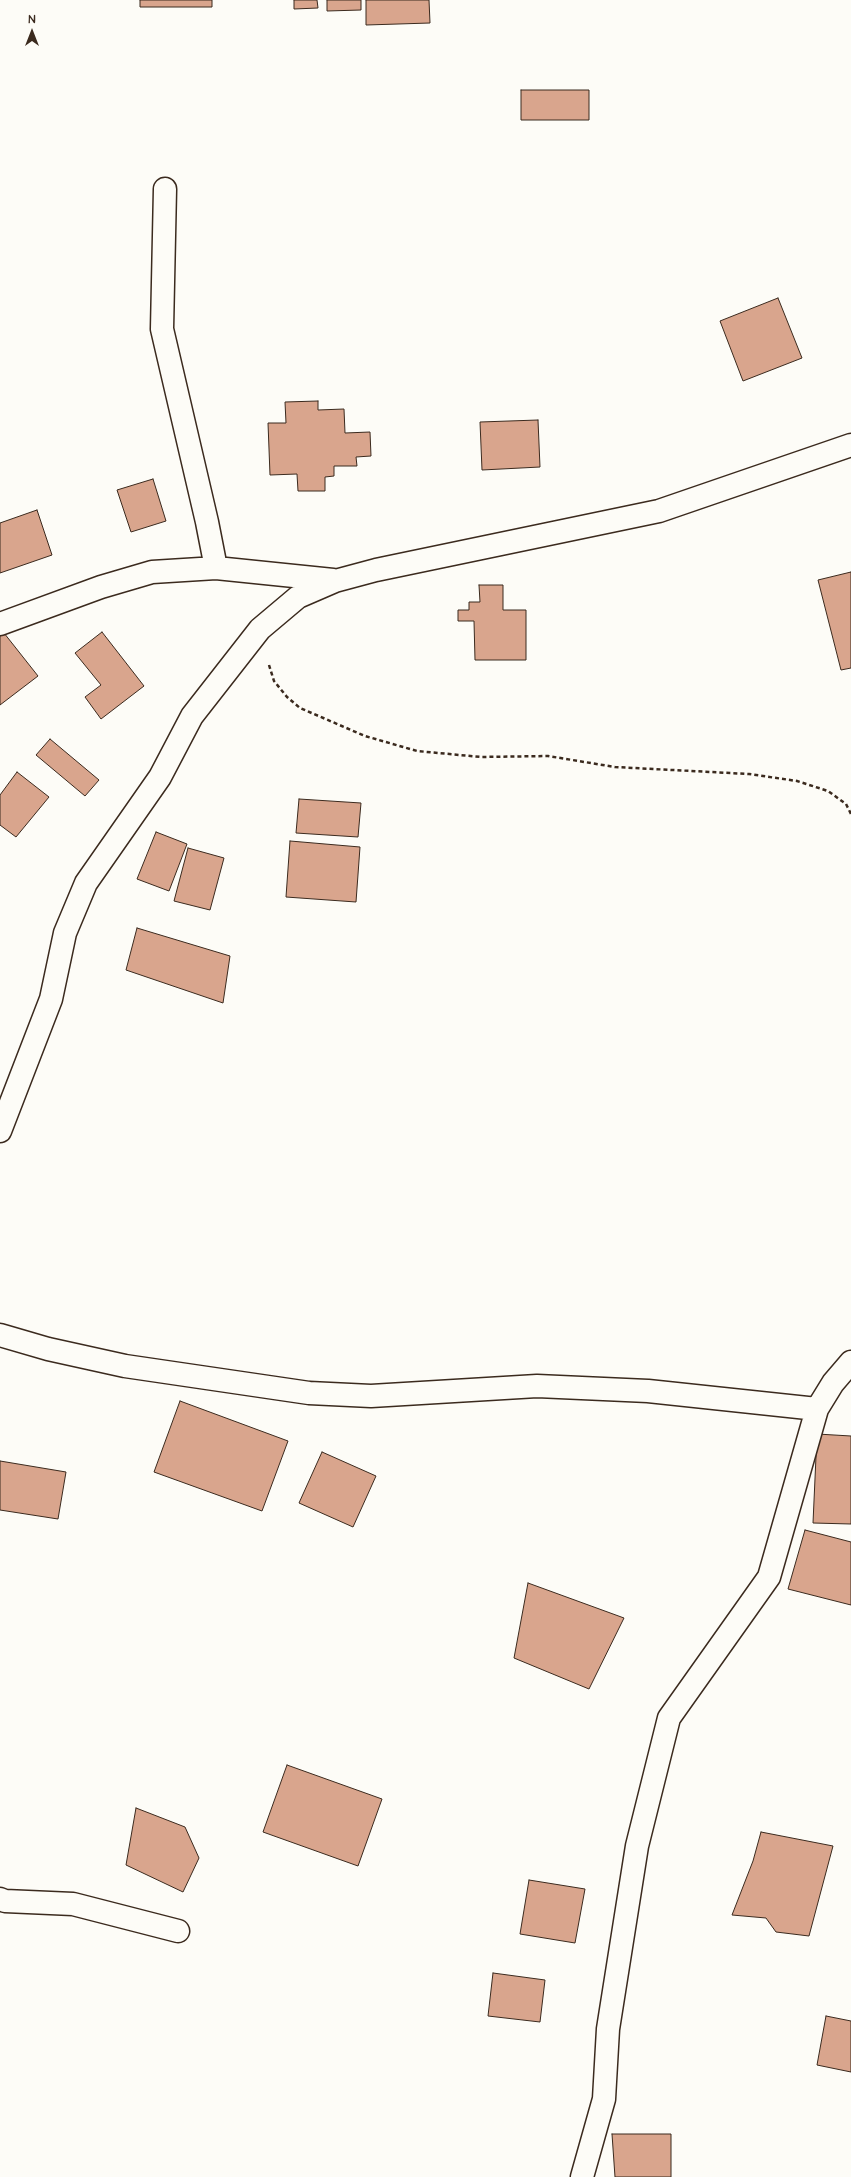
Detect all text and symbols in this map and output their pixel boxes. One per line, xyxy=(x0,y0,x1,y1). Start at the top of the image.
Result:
north arrow xyxy=(12,12,52,52)
text: N xyxy=(29,12,35,27)

